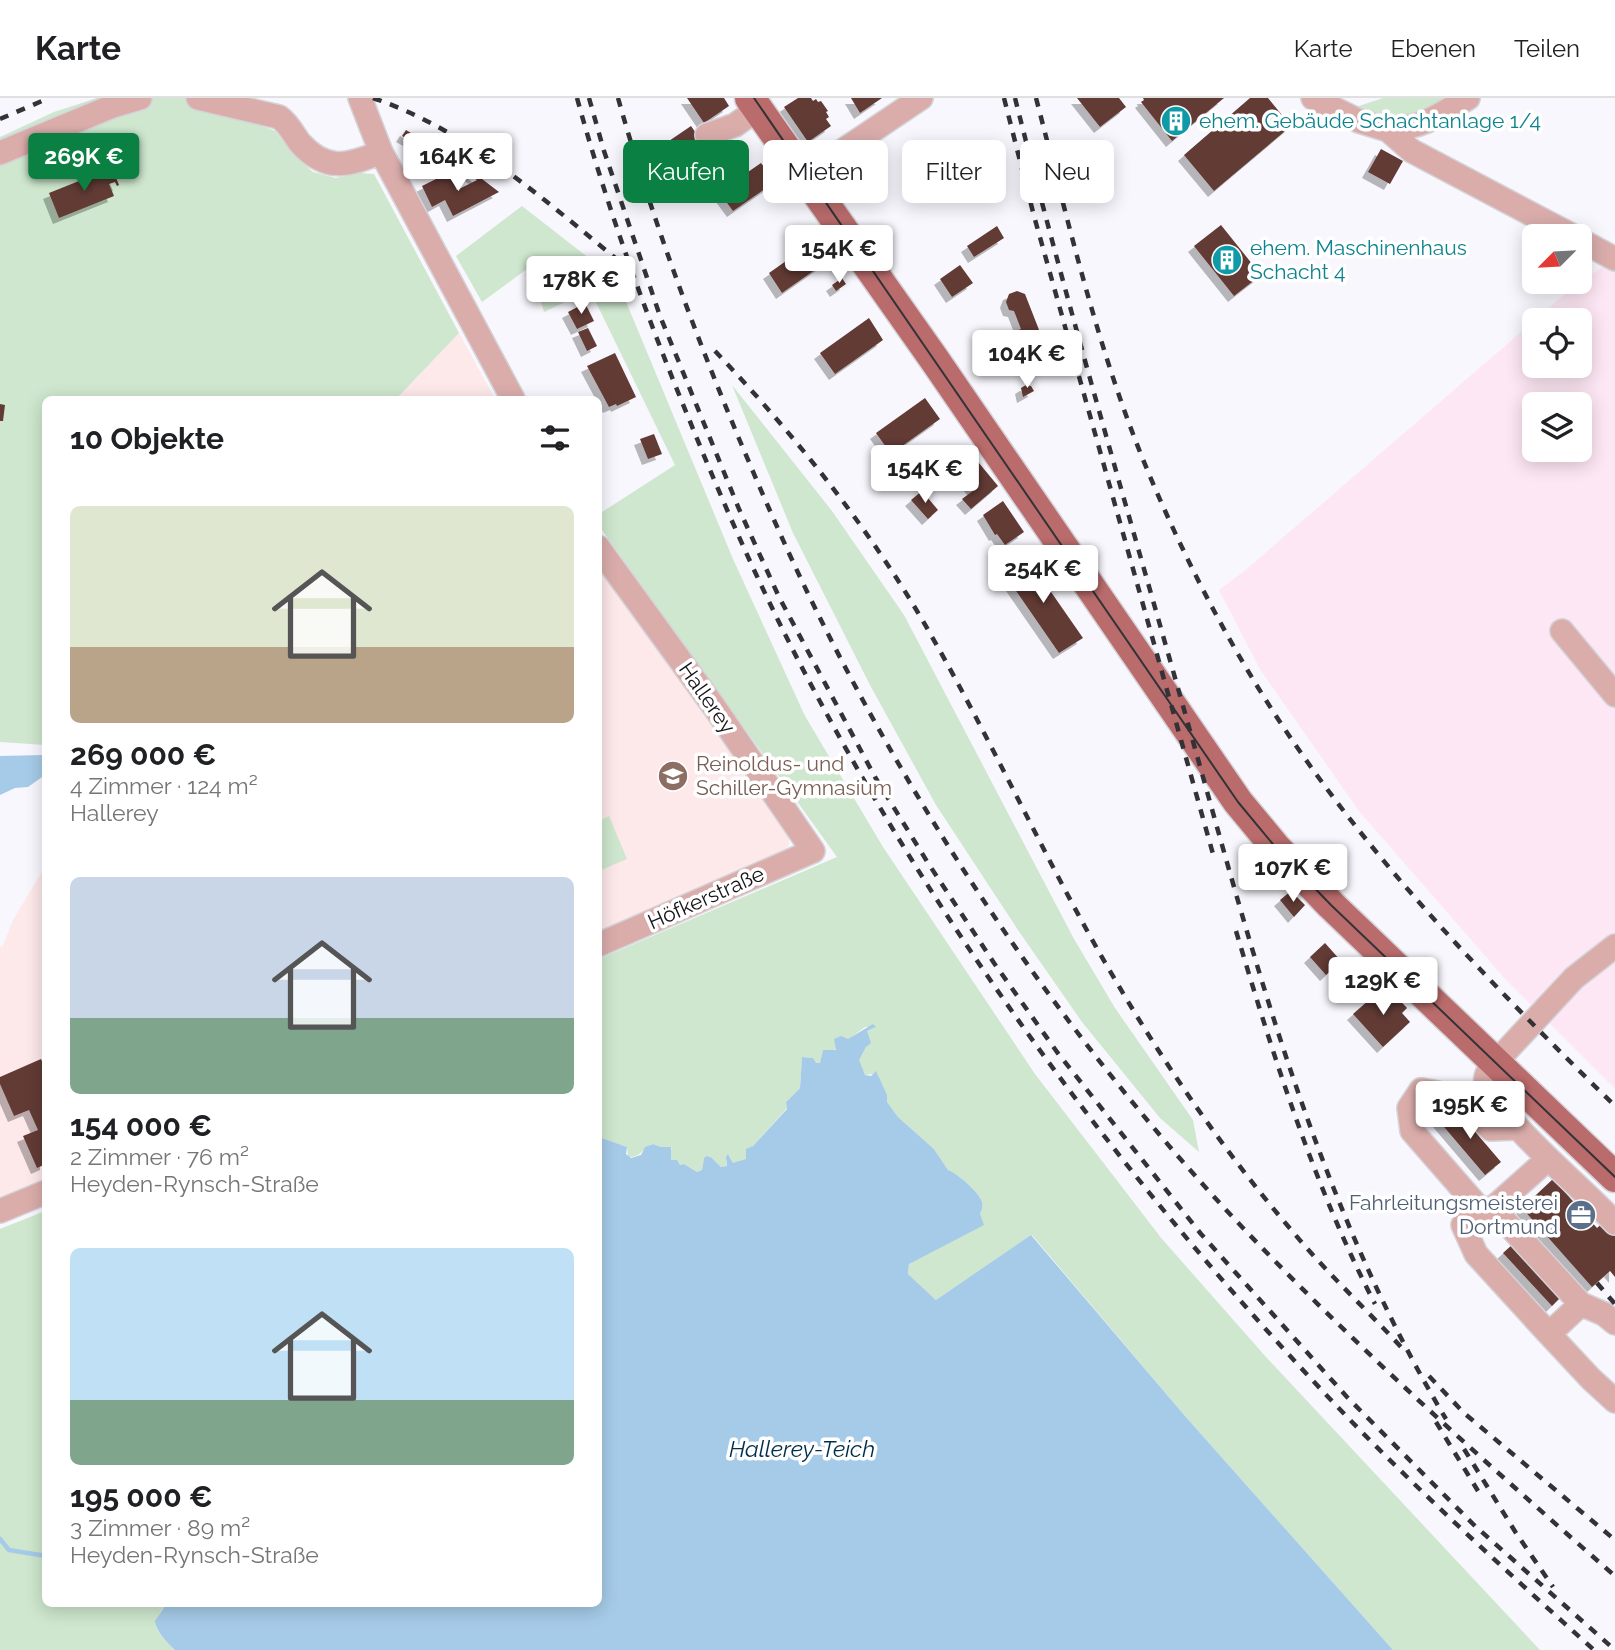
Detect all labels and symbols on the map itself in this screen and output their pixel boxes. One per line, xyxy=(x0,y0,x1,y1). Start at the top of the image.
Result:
building icon: ehem. Gebäude Schachtanlage 1/4 xyxy=(1159,104,1193,138)
place label: ehem. Gebäude Schachtanlage 1/4 xyxy=(1199,108,1541,133)
pin: 269K € xyxy=(27,134,141,193)
pin: 164K € xyxy=(401,134,515,193)
north arrow xyxy=(1522,224,1592,294)
pin: 154K € xyxy=(782,226,896,285)
place label: ehem. Maschinenhaus Schacht 4 xyxy=(1250,235,1467,284)
building icon: ehem. Maschinenhaus Schacht 4 xyxy=(1210,243,1244,277)
pin: 178K € xyxy=(524,256,638,316)
pin: 104K € xyxy=(970,330,1084,390)
pin: 154K € xyxy=(868,446,982,505)
pin: 254K € xyxy=(986,546,1100,605)
street label: Hallerey xyxy=(674,657,741,738)
place label: Reinoldus- und Schiller-Gymnasium xyxy=(696,751,892,800)
school or university icon: Reinoldus- und Schiller-Gymnasium xyxy=(656,759,690,793)
pin: 107K € xyxy=(1236,844,1350,904)
street label: Höfkerstraße xyxy=(644,861,768,934)
pin: 129K € xyxy=(1326,958,1440,1017)
pin: 195K € xyxy=(1413,1082,1527,1141)
place label: Fahrleitungsmeisterei Dortmund xyxy=(1349,1190,1558,1239)
office icon: Fahrleitungsmeisterei Dortmund xyxy=(1564,1198,1598,1232)
water label: Hallerey-Teich xyxy=(729,1435,875,1462)

